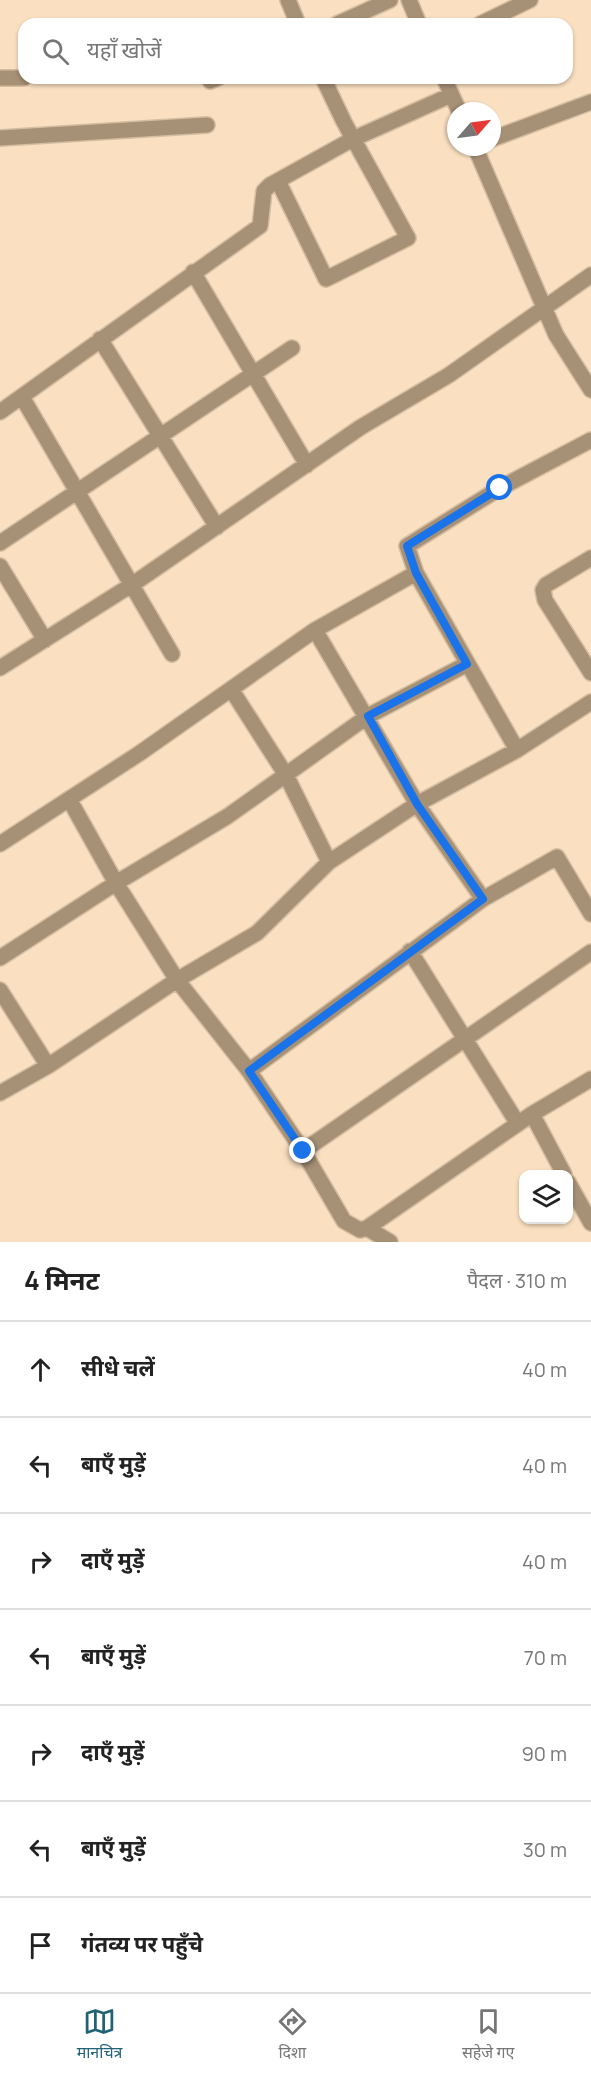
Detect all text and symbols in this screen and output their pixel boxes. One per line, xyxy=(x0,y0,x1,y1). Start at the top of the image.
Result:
search box xyxy=(18,18,573,84)
icon: search xyxy=(39,35,72,68)
text: यहाँ खोजें xyxy=(87,35,162,65)
north arrow xyxy=(447,102,501,156)
route start xyxy=(486,474,512,500)
route end xyxy=(289,1137,315,1163)
map controls xyxy=(519,1170,573,1224)
button: layers xyxy=(519,1170,573,1224)
text: 4 मिनट xyxy=(24,1262,100,1298)
text: पैदल · 310 m xyxy=(467,1267,567,1294)
icon: ahead xyxy=(24,1353,57,1386)
text: सीधे चलें xyxy=(81,1353,155,1383)
text: 40 m xyxy=(522,1356,567,1383)
icon: left xyxy=(24,1449,57,1482)
text: बाएँ मुड़ें xyxy=(81,1449,146,1479)
text: 40 m xyxy=(522,1452,567,1479)
icon: right xyxy=(24,1545,57,1578)
text: दाएँ मुड़ें xyxy=(81,1545,144,1575)
text: 40 m xyxy=(522,1548,567,1575)
icon: left xyxy=(24,1641,57,1674)
text: बाएँ मुड़ें xyxy=(81,1641,146,1671)
text: 70 m xyxy=(524,1644,567,1671)
icon: right xyxy=(24,1737,57,1770)
text: दाएँ मुड़ें xyxy=(81,1737,144,1767)
text: 90 m xyxy=(521,1740,567,1767)
icon: left xyxy=(24,1833,57,1866)
text: बाएँ मुड़ें xyxy=(81,1833,146,1863)
text: 30 m xyxy=(523,1836,567,1863)
icon: arrive xyxy=(24,1929,57,1962)
text: गंतव्य पर पहुँचे xyxy=(81,1929,203,1959)
tab: मानचित्र xyxy=(77,2005,122,2065)
tab: दिशा xyxy=(276,2005,309,2065)
tab: सहेजे गए xyxy=(462,2005,514,2065)

